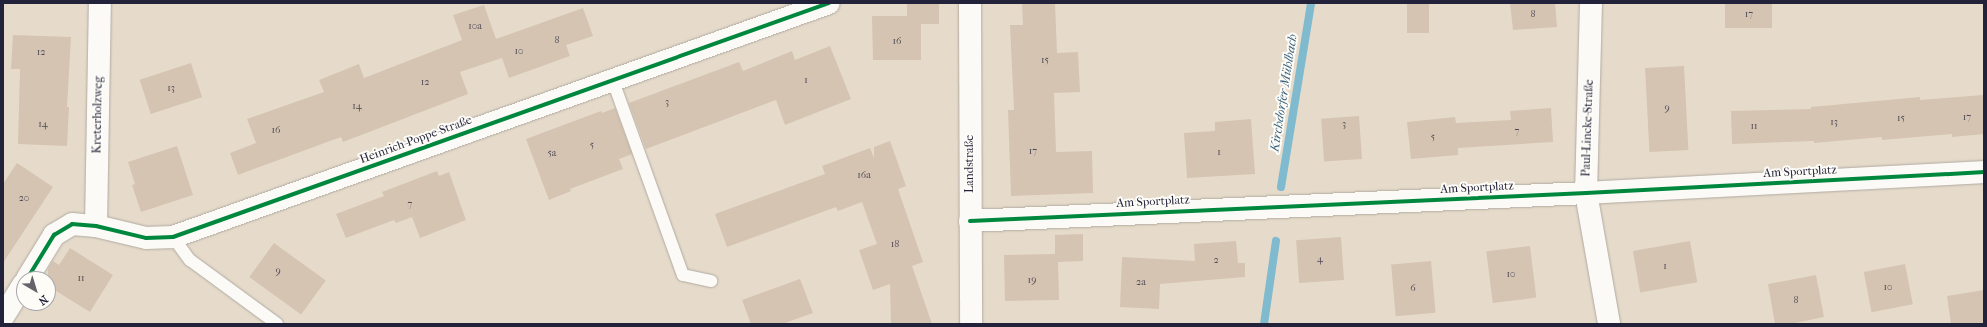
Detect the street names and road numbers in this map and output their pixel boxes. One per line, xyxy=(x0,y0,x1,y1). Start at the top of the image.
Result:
street label: Kreterholzweg xyxy=(90,76,106,154)
street label: Paul-Lincke-Straße xyxy=(1579,79,1597,177)
street label: Heinrich-Poppe-Straße xyxy=(358,113,474,167)
street label: Landstraße xyxy=(963,135,977,193)
street label: Am Sportplatz xyxy=(1763,163,1837,181)
street label: Am Sportplatz xyxy=(1440,179,1514,197)
street label: Am Sportplatz xyxy=(1116,193,1190,211)

